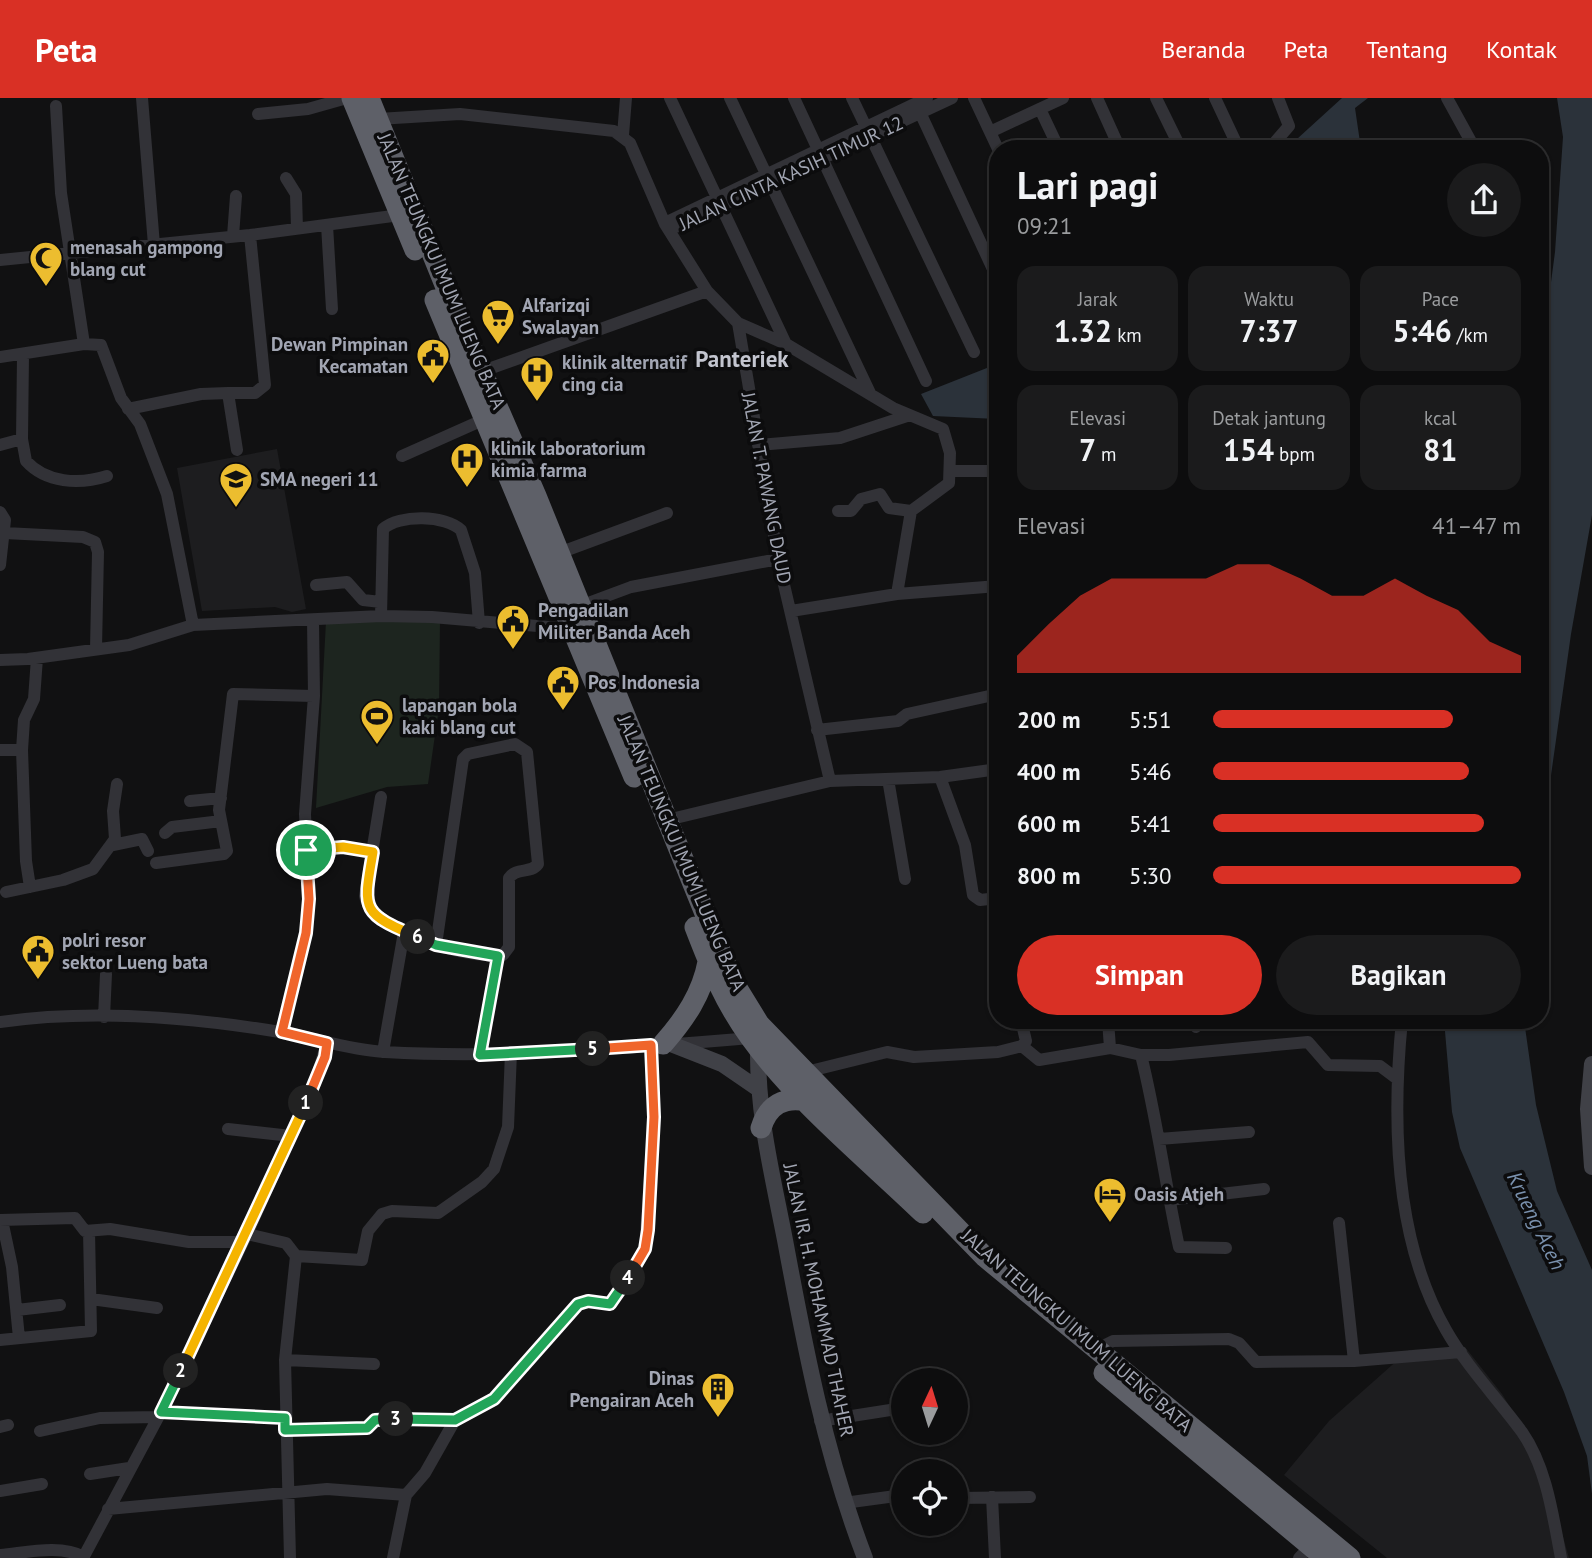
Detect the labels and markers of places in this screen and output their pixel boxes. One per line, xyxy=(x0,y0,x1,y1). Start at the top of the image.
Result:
place label: menasah gampong blang cut xyxy=(70,235,223,281)
mosque icon: menasah gampong blang cut xyxy=(27,239,65,288)
place label: Alfarizqi Swalayan xyxy=(522,293,599,339)
supermarket icon: Alfarizqi Swalayan xyxy=(479,297,517,346)
place label: Dewan Pimpinan Kecamatan xyxy=(271,332,408,378)
public building icon: Dewan Pimpinan Kecamatan xyxy=(414,336,452,385)
place label: klinik alternatif cing cia xyxy=(562,350,688,396)
hospital icon: klinik alternatif cing cia xyxy=(518,354,556,403)
place label: klinik laboratorium kimia farma xyxy=(491,436,646,482)
hospital icon: klinik laboratorium kimia farma xyxy=(448,440,486,489)
school or university icon: SMA negeri 11 xyxy=(217,460,255,509)
place label: SMA negeri 11 xyxy=(260,467,379,491)
place label: Pengadilan Militer Banda Aceh xyxy=(538,598,690,644)
public building icon: Pengadilan Militer Banda Aceh xyxy=(494,602,532,651)
public building icon: Pos Indonesia xyxy=(544,663,582,712)
place label: Pos Indonesia xyxy=(588,670,700,694)
place label: lapangan bola kaki blang cut xyxy=(402,693,517,739)
sports icon: lapangan bola kaki blang cut xyxy=(358,697,396,746)
pin xyxy=(276,820,336,880)
pin: 6 xyxy=(400,920,436,954)
place label: polri resor sektor Lueng bata xyxy=(62,928,208,974)
public building icon: polri resor sektor Lueng bata xyxy=(19,932,57,981)
pin: 5 xyxy=(576,1032,610,1066)
pin: 1 xyxy=(288,1086,324,1121)
hotel icon: Oasis Atjeh xyxy=(1091,1175,1129,1224)
place label: Oasis Atjeh xyxy=(1134,1182,1224,1206)
pin: 4 xyxy=(610,1260,646,1296)
pin: 2 xyxy=(164,1354,198,1388)
place label: Dinas Pengairan Aceh xyxy=(570,1366,694,1412)
building icon: Dinas Pengairan Aceh xyxy=(699,1370,737,1419)
pin: 3 xyxy=(378,1402,414,1436)

